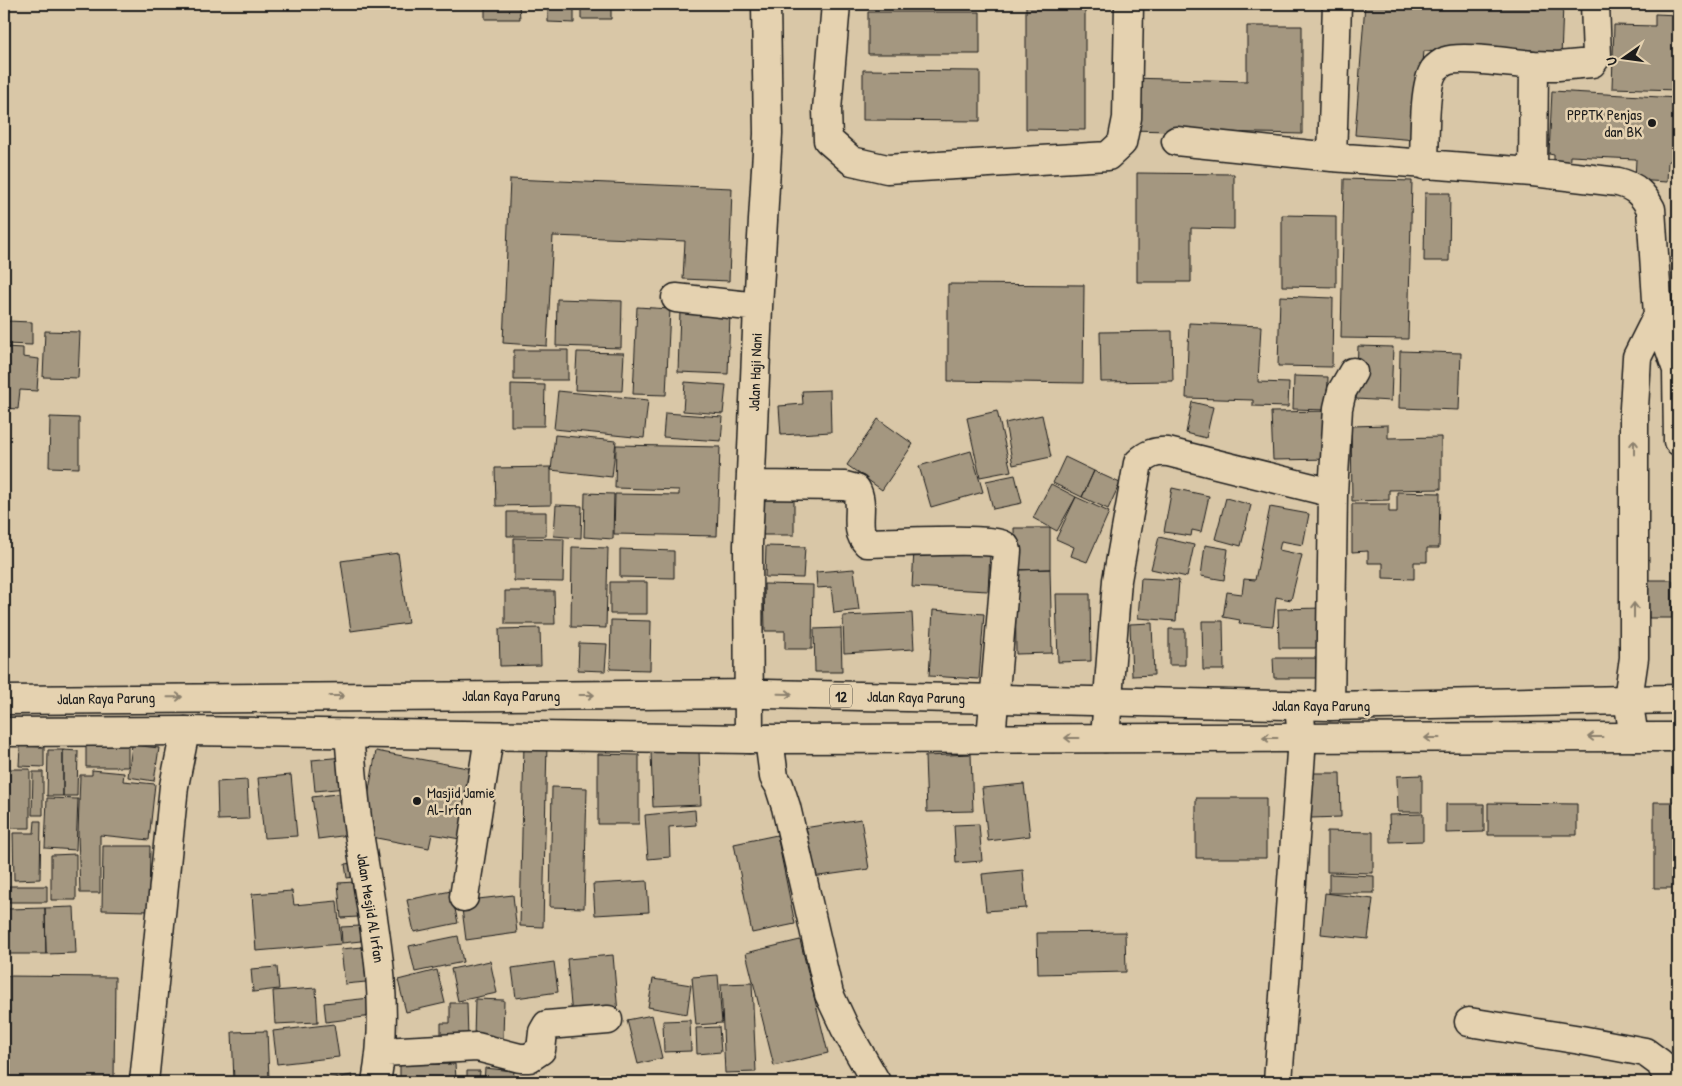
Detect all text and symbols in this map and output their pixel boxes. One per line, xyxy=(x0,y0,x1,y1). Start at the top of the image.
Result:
north arrow xyxy=(1600,32,1650,82)
text: U xyxy=(1601,55,1621,67)
place label: PPPTK Penjas dan BK xyxy=(1567,104,1642,142)
marker: PPPTK Penjas dan BK xyxy=(1646,117,1658,129)
street label: Jalan Haji Nani xyxy=(743,332,767,412)
one-way arrow xyxy=(1629,439,1639,456)
one-way arrow xyxy=(1629,602,1639,618)
road number: 12 xyxy=(830,684,852,708)
street label: Jalan Raya Parung xyxy=(462,685,560,706)
street label: Jalan Raya Parung xyxy=(867,686,966,708)
street label: Jalan Raya Parung xyxy=(57,687,156,709)
one-way arrow xyxy=(776,689,793,699)
one-way arrow xyxy=(579,690,595,700)
one-way arrow xyxy=(329,691,345,701)
one-way arrow xyxy=(166,692,183,702)
street label: Jalan Raya Parung xyxy=(1272,695,1370,716)
one-way arrow xyxy=(1587,732,1603,742)
one-way arrow xyxy=(1064,733,1080,743)
one-way arrow xyxy=(1262,733,1278,743)
one-way arrow xyxy=(1424,733,1440,742)
place label: Masjid Jamie Al-Irfan xyxy=(427,782,495,820)
marker: Masjid Jamie Al-Irfan xyxy=(411,795,423,807)
street label: Jalan Mesjid Al Irfan xyxy=(352,852,390,964)

